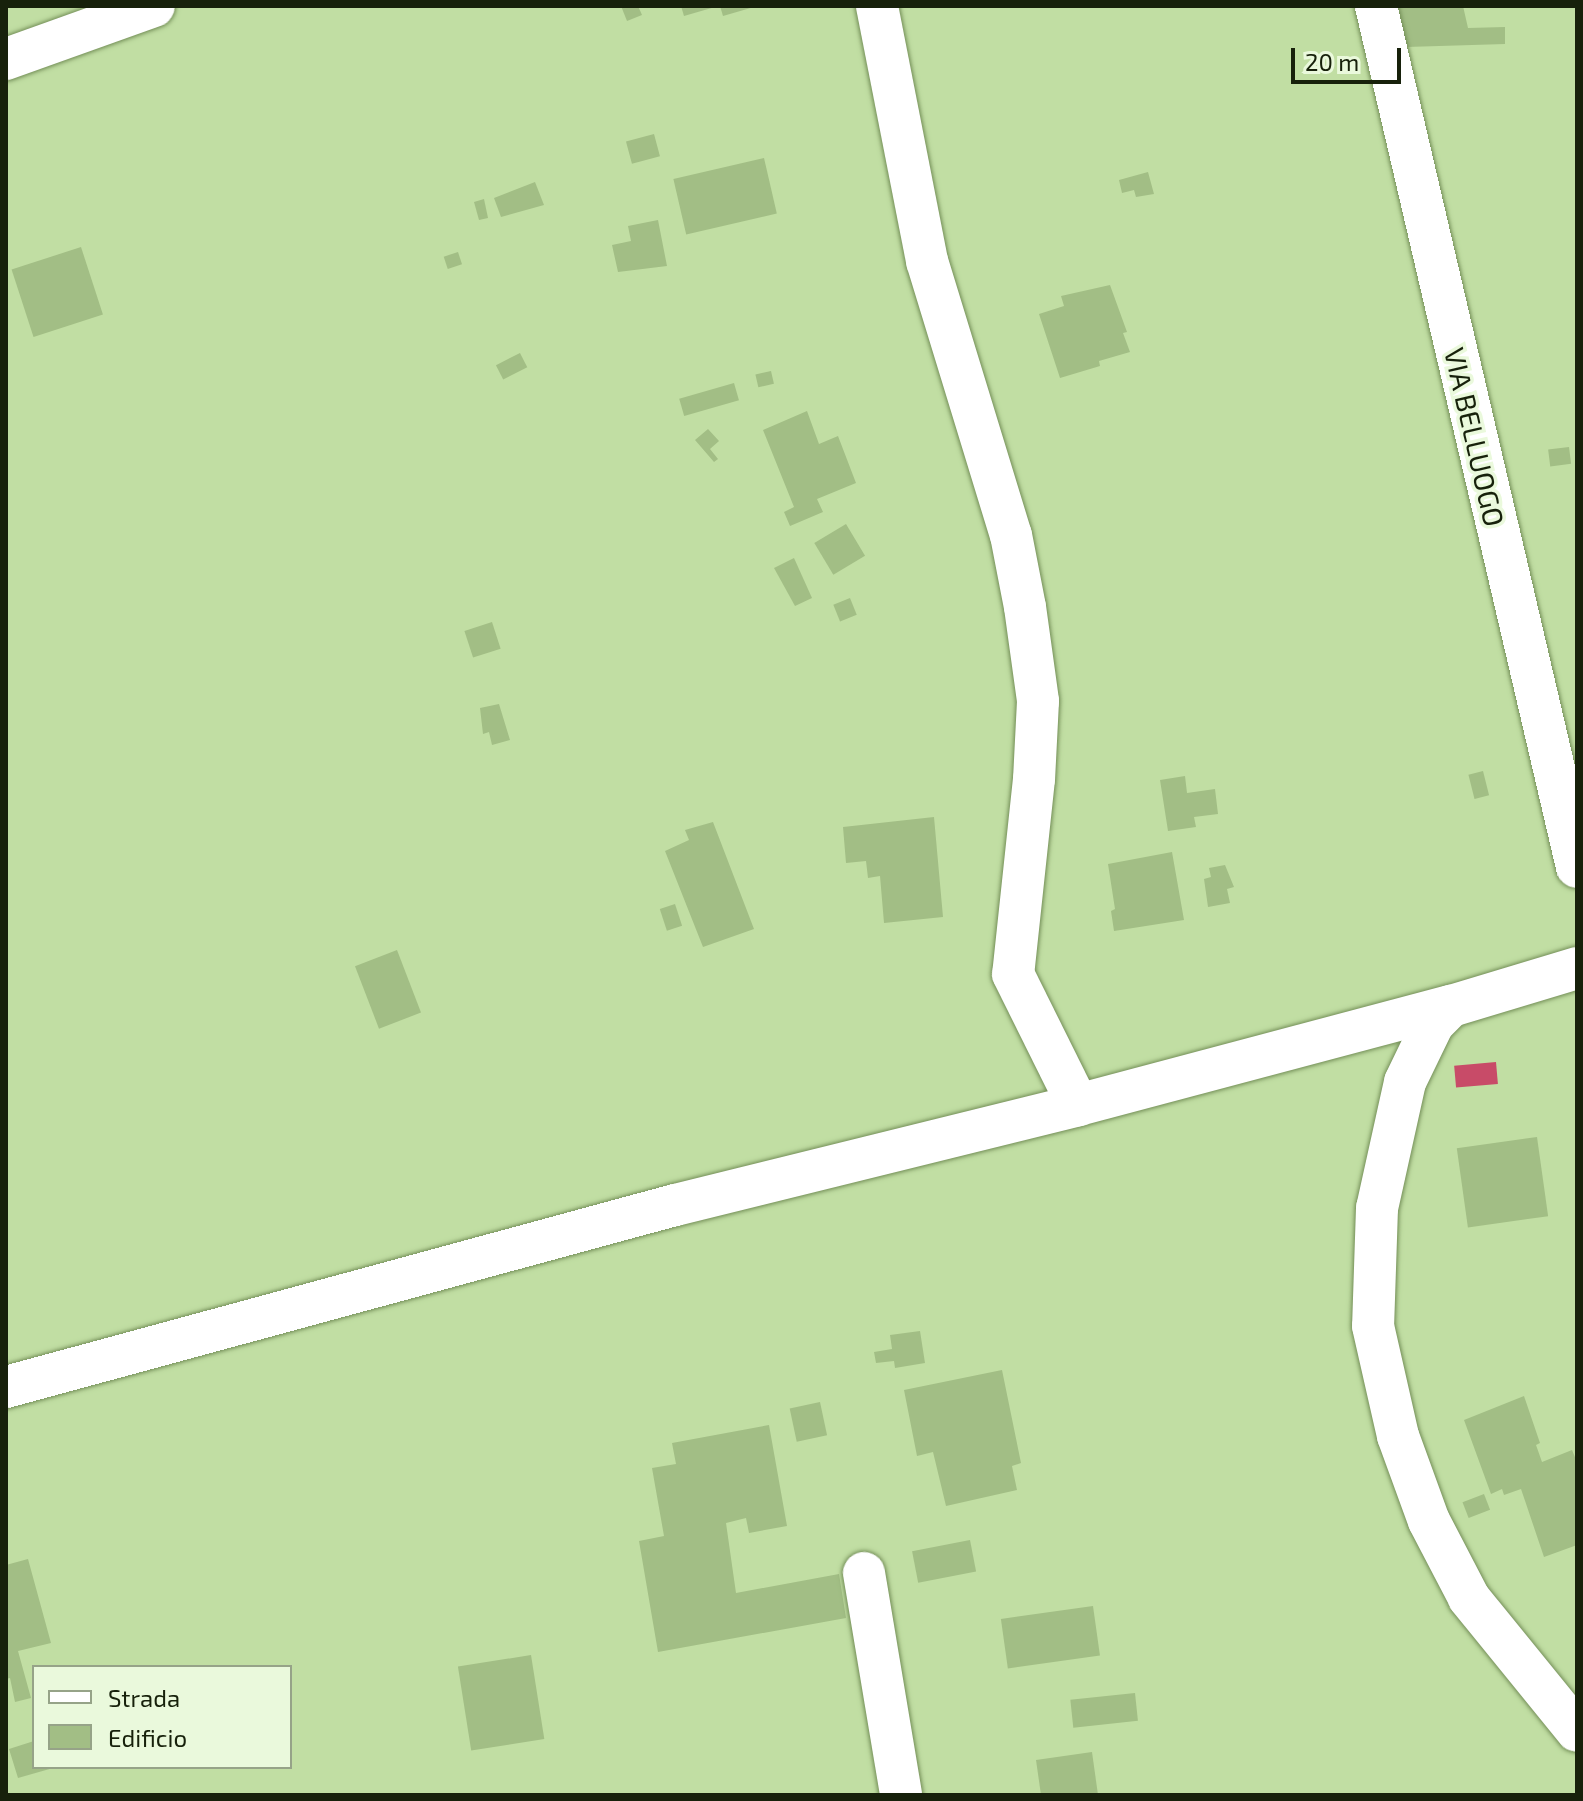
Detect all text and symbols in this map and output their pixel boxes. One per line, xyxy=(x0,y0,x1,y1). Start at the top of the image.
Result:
scale bar xyxy=(1295,32,1405,82)
text: 20 m xyxy=(1305,47,1359,76)
street label: VIA BELLUOGO xyxy=(1438,344,1512,530)
legend xyxy=(32,1665,292,1769)
text: Strada xyxy=(108,1683,180,1712)
text: Edificio xyxy=(108,1723,187,1752)

